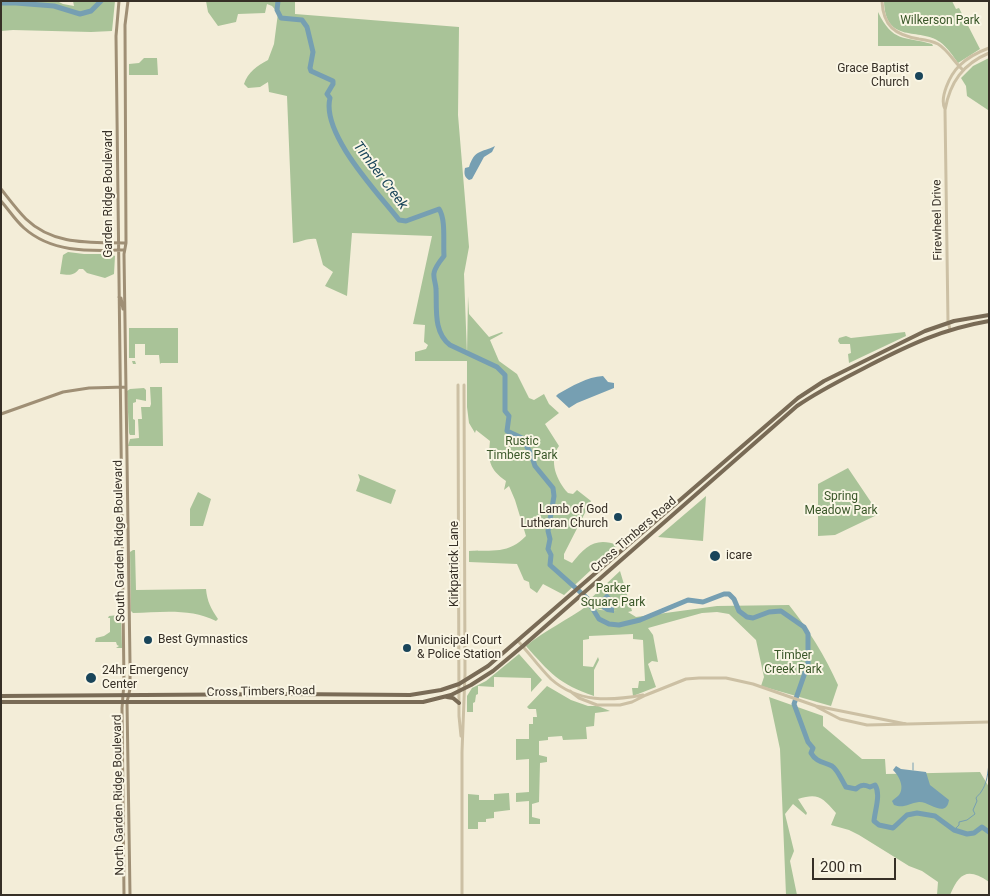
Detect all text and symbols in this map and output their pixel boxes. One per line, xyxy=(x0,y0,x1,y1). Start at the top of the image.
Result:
park label: Wilkerson Park xyxy=(900,14,980,28)
place label: Grace Baptist Church xyxy=(837,62,909,90)
marker: Grace Baptist Church xyxy=(913,70,925,82)
street label: Garden Ridge Boulevard xyxy=(102,130,116,258)
water label: Timber Creek xyxy=(349,139,411,213)
street label: Firewheel Drive xyxy=(930,179,946,261)
park label: Rustic Timbers Park xyxy=(486,435,558,463)
street label: South Garden Ridge Boulevard xyxy=(111,460,129,622)
park label: Spring Meadow Park xyxy=(804,490,878,518)
street label: Cross Timbers Road xyxy=(588,494,680,576)
place label: Lamb of God Lutheran Church xyxy=(520,503,608,531)
marker: Lamb of God Lutheran Church xyxy=(612,511,624,523)
street label: Kirkpatrick Lane xyxy=(448,521,462,607)
marker: icare xyxy=(708,549,722,563)
place label: icare xyxy=(726,549,752,563)
park label: Parker Square Park xyxy=(581,582,645,610)
place label: Best Gymnastics xyxy=(158,633,248,647)
marker: Best Gymnastics xyxy=(142,634,154,646)
place label: Municipal Court & Police Station xyxy=(417,634,502,662)
marker: Municipal Court & Police Station xyxy=(401,642,413,654)
park label: Timber Creek Park xyxy=(764,649,822,677)
place label: 24hr Emergency Center xyxy=(102,664,188,692)
marker: 24hr Emergency Center xyxy=(84,671,98,685)
street label: Cross Timbers Road xyxy=(207,684,315,700)
street label: North Garden Ridge Boulevard xyxy=(110,714,128,876)
scale bar xyxy=(815,848,899,880)
text: 200 m xyxy=(820,858,862,876)

